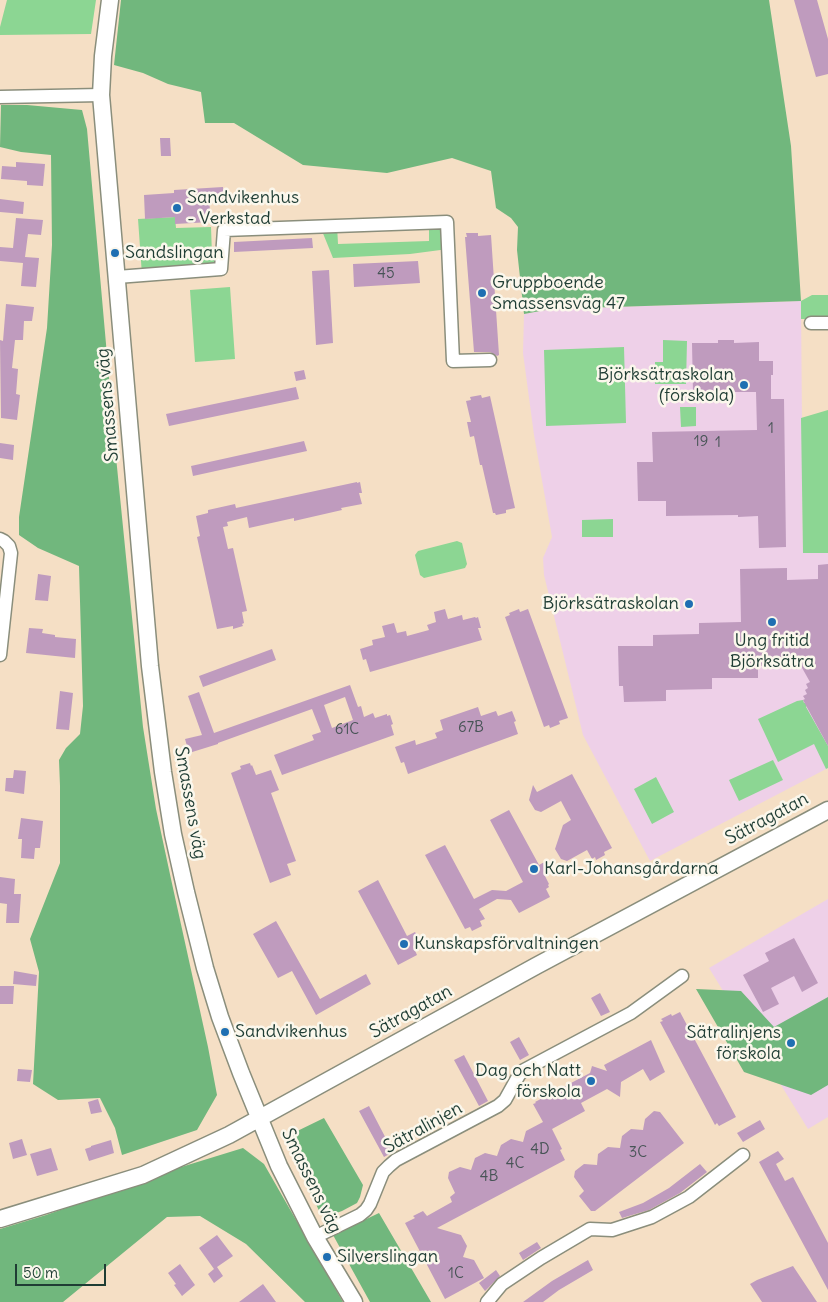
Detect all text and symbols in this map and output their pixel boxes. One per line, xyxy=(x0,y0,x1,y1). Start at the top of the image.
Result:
place label: Sandvikenhus - Verkstad xyxy=(187,187,299,230)
marker: Sandvikenhus - Verkstad xyxy=(171,202,183,214)
place label: Sandslingan xyxy=(125,242,224,264)
marker: Sandslingan xyxy=(109,247,121,259)
house number: 45 xyxy=(377,265,395,283)
place label: Gruppboende Smassensväg 47 xyxy=(492,272,625,314)
marker: Gruppboende Smassensväg 47 xyxy=(476,287,488,299)
street label: Smassens väg xyxy=(92,347,124,463)
place label: Björksätraskolan (förskola) xyxy=(598,364,734,406)
marker: Björksätraskolan (förskola) xyxy=(738,379,750,391)
house number: 1 xyxy=(768,420,774,438)
house number: 19 xyxy=(694,433,708,451)
house number: 1 xyxy=(715,434,721,452)
place label: Björksätraskolan xyxy=(543,593,679,615)
marker: Björksätraskolan xyxy=(683,598,695,610)
marker: Ung fritid Björksätra xyxy=(766,616,778,628)
place label: Ung fritid Björksätra xyxy=(730,630,814,672)
house number: 67B xyxy=(458,719,484,737)
house number: 61C xyxy=(335,721,359,739)
street label: Smassens väg xyxy=(169,745,211,861)
street label: Sätragatan xyxy=(722,788,812,850)
place label: Karl-Johansgårdarna xyxy=(544,858,718,880)
marker: Karl-Johansgårdarna xyxy=(528,863,540,875)
place label: Kunskapsförvaltningen xyxy=(414,933,599,955)
marker: Kunskapsförvaltningen xyxy=(398,938,410,950)
street label: Sätragatan xyxy=(366,981,456,1043)
place label: Sandvikenhus xyxy=(235,1021,347,1043)
place label: Sätralinjens förskola xyxy=(686,1022,781,1064)
marker: Sandvikenhus xyxy=(219,1026,231,1038)
marker: Sätralinjens förskola xyxy=(785,1037,797,1049)
place label: Dag och Natt förskola xyxy=(475,1060,581,1102)
marker: Dag och Natt förskola xyxy=(585,1075,597,1087)
street label: Sätralinjen xyxy=(380,1098,466,1158)
street label: Smassens väg xyxy=(276,1125,346,1237)
house number: 4D xyxy=(530,1141,550,1159)
house number: 3C xyxy=(629,1144,647,1162)
house number: 4C xyxy=(506,1155,524,1173)
house number: 4B xyxy=(480,1168,498,1186)
place label: Silverslingan xyxy=(337,1246,438,1268)
marker: Silverslingan xyxy=(321,1251,333,1263)
scale bar xyxy=(18,1254,109,1286)
text: 50 m xyxy=(23,1263,58,1282)
house number: 1C xyxy=(448,1265,464,1283)

